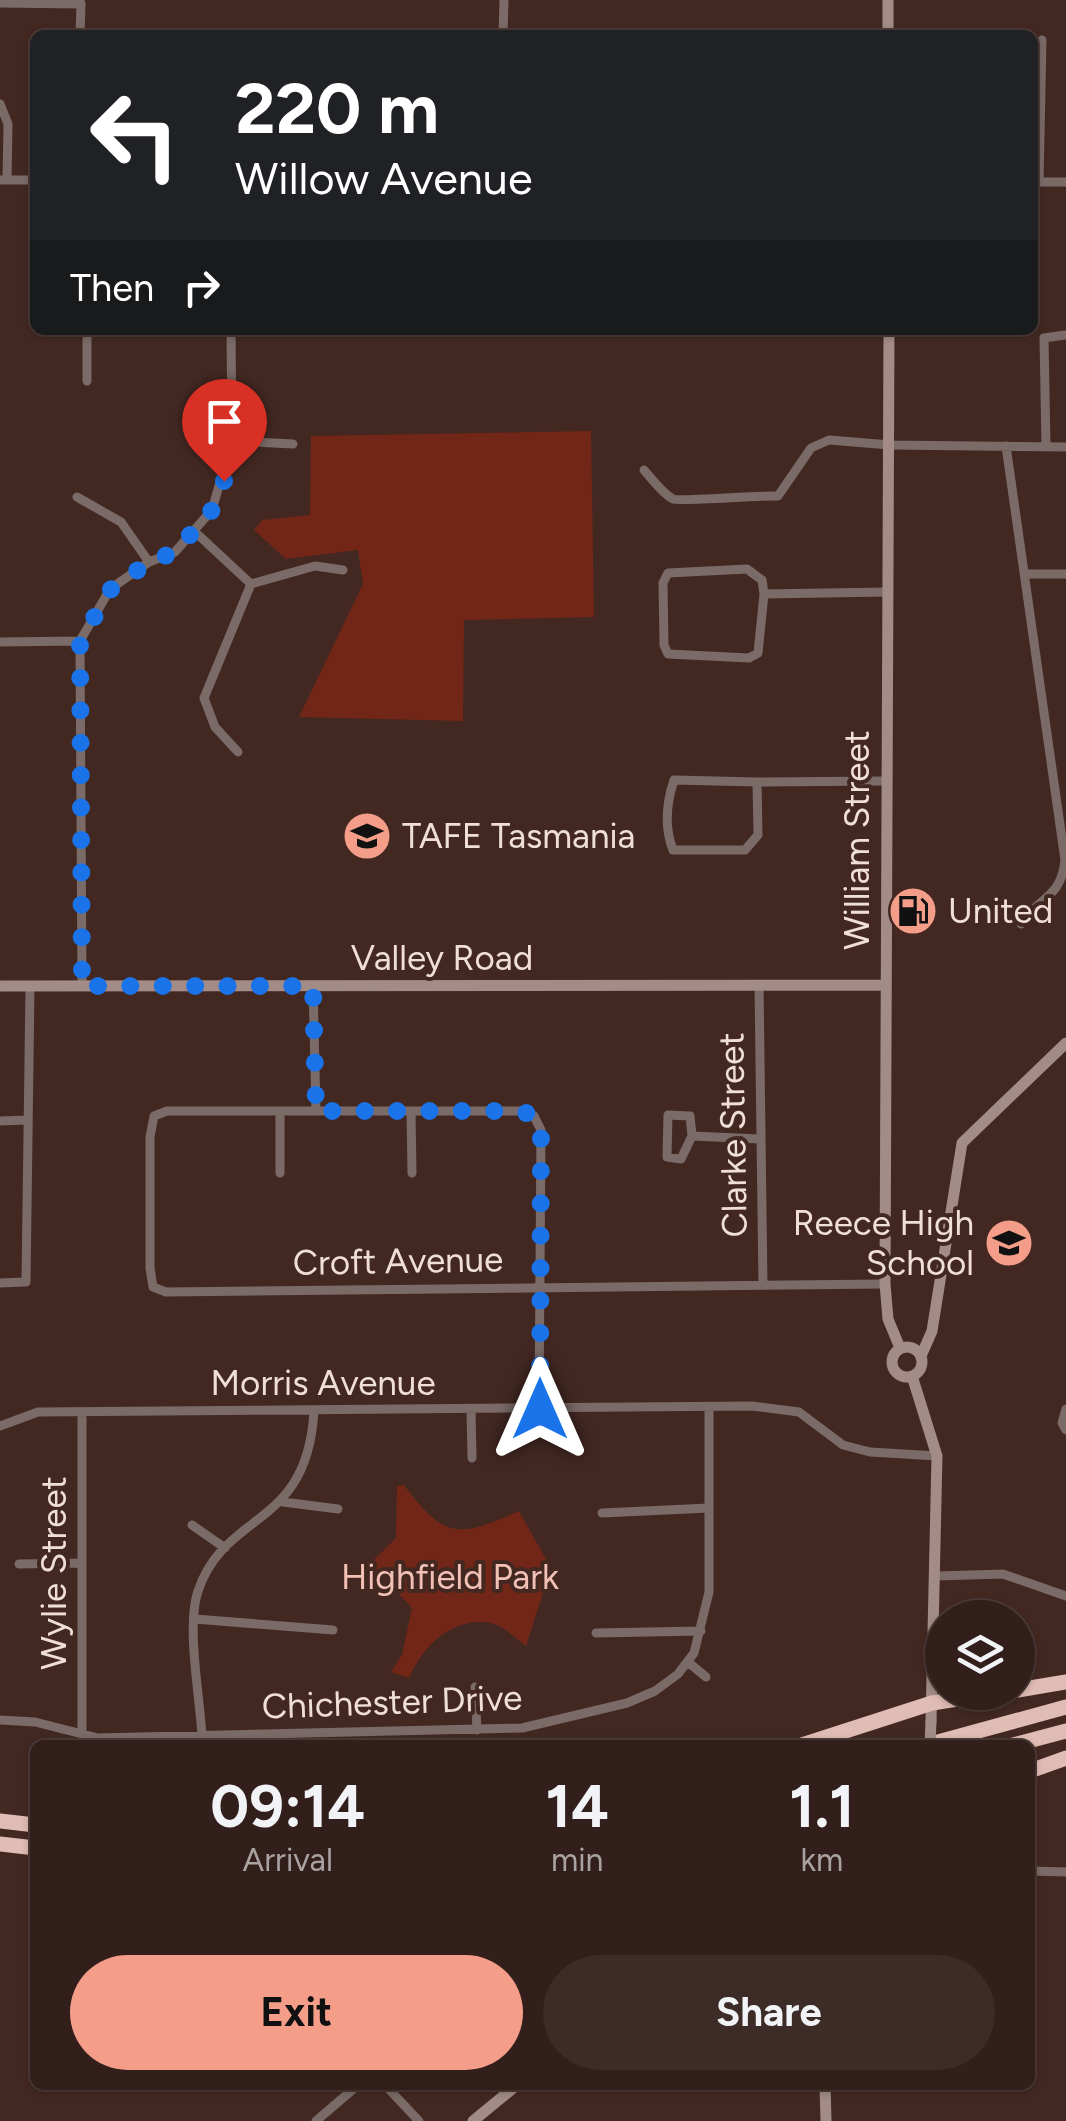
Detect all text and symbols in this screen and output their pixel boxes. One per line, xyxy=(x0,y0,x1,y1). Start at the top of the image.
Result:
text: 220 m xyxy=(235,66,439,151)
icon: left xyxy=(70,70,200,200)
text: Willow Avenue xyxy=(235,151,533,205)
icon: right xyxy=(174,260,229,315)
text: Then xyxy=(70,265,154,311)
pin xyxy=(182,379,267,482)
icon: arrive xyxy=(197,394,252,449)
street label: William Street xyxy=(836,730,878,950)
school or university icon: TAFE Tasmania xyxy=(341,810,393,862)
place label: TAFE Tasmania xyxy=(402,815,635,857)
fuel station icon: United xyxy=(887,885,939,937)
place label: United xyxy=(948,890,1053,932)
street label: Valley Road xyxy=(351,937,533,979)
street label: Clarke Street xyxy=(710,1032,756,1238)
place label: Reece High School xyxy=(793,1202,974,1284)
school or university icon: Reece High School xyxy=(983,1217,1035,1269)
street label: Croft Avenue xyxy=(292,1238,504,1284)
position arrow xyxy=(488,1357,592,1461)
street label: Morris Avenue xyxy=(210,1362,436,1404)
street label: Wylie Street xyxy=(33,1476,75,1670)
park label: Highfield Park xyxy=(341,1556,559,1598)
map controls xyxy=(925,1600,1035,1710)
button: layers xyxy=(925,1600,1035,1710)
street label: Chichester Drive xyxy=(261,1676,523,1728)
text: 09:14 xyxy=(210,1770,365,1842)
text: 14 xyxy=(546,1770,609,1842)
text: 1.1 xyxy=(789,1770,855,1842)
text: Arrival xyxy=(243,1841,333,1879)
text: min xyxy=(551,1841,603,1879)
text: km xyxy=(801,1841,843,1879)
button: Exit xyxy=(70,1955,523,2070)
button: Share xyxy=(543,1955,995,2070)

